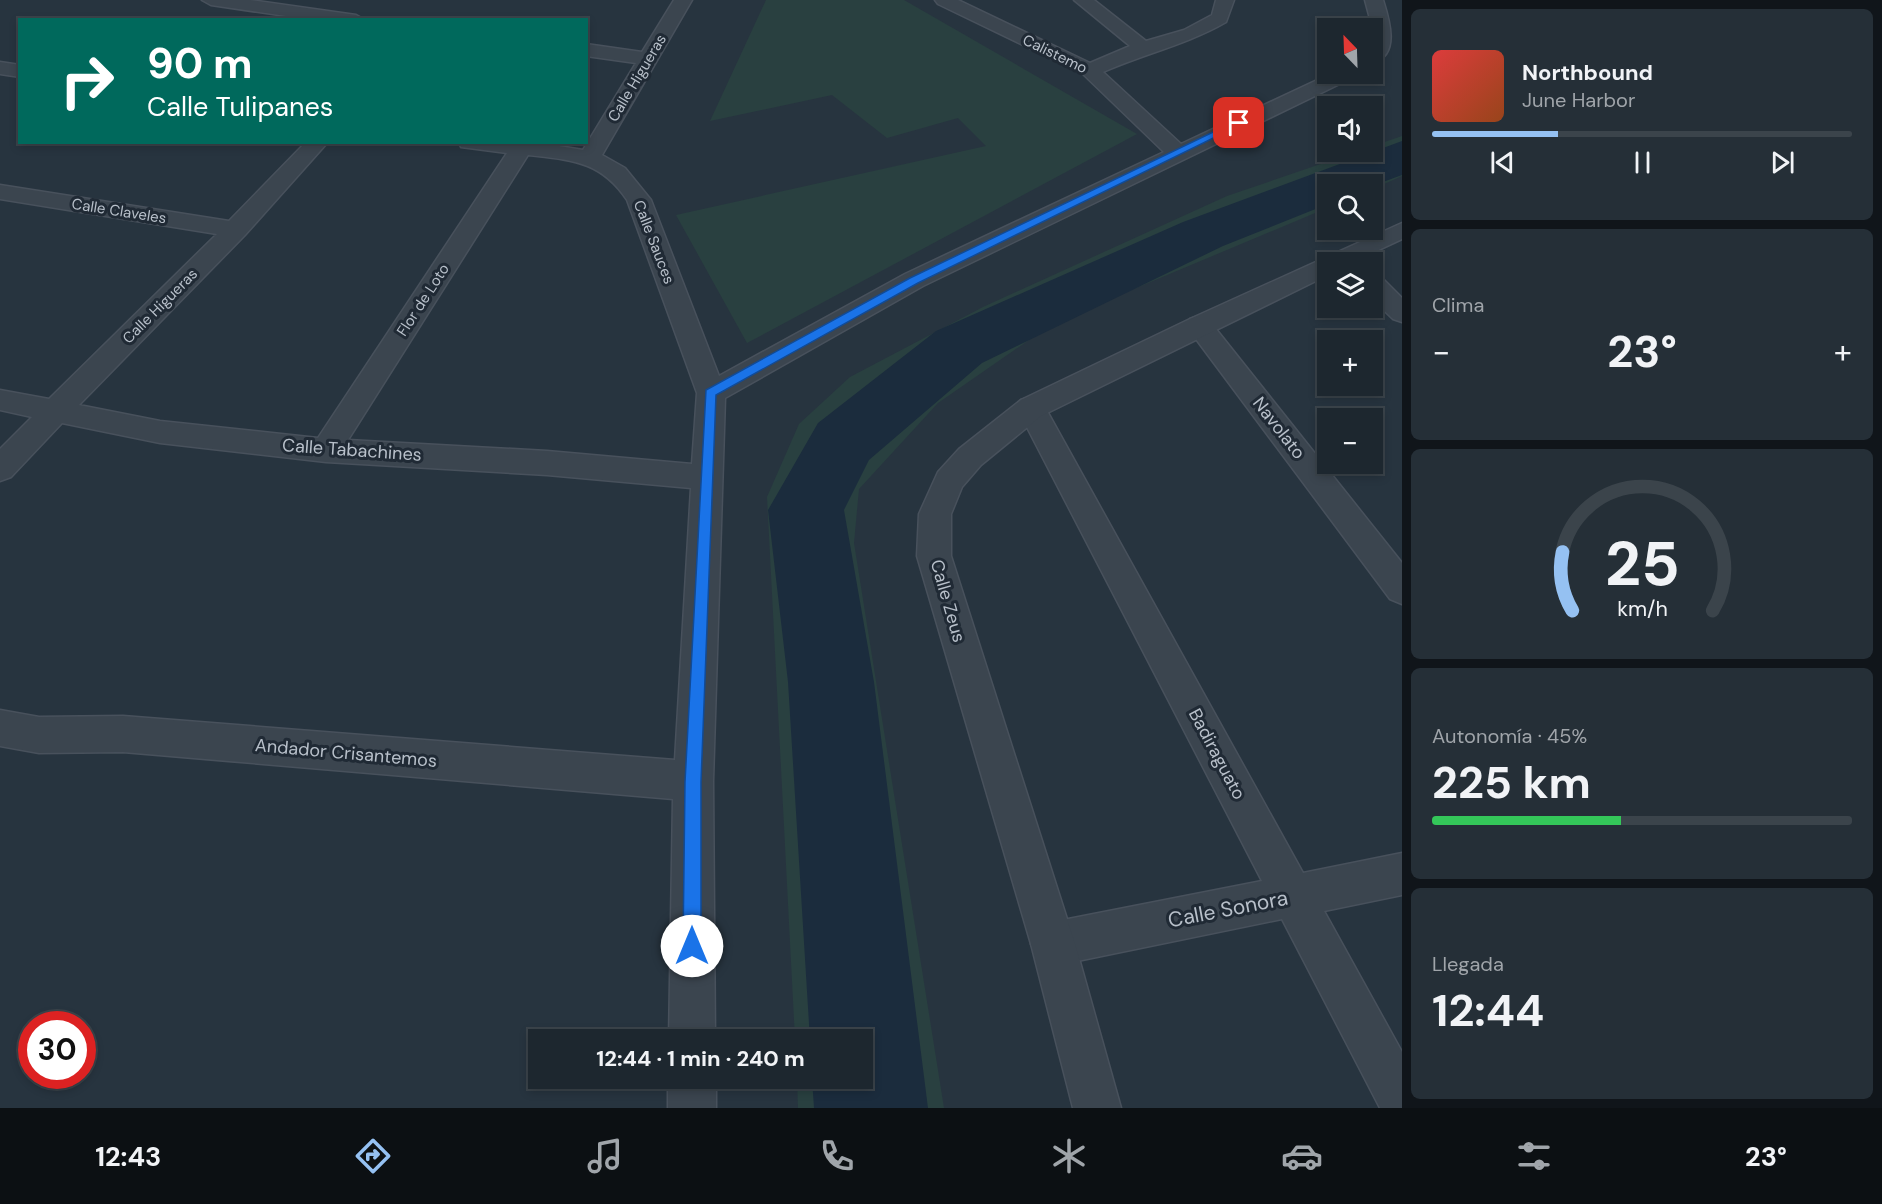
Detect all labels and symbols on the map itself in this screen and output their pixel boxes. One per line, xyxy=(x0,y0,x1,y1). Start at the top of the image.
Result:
north arrow xyxy=(1317,18,1383,84)
street label: Calistemo xyxy=(1019,30,1091,78)
street label: Calle Higueras xyxy=(603,31,671,125)
pin xyxy=(1213,97,1264,148)
street label: Calle Claveles xyxy=(70,194,168,228)
street label: Calle Sauces xyxy=(629,197,679,287)
street label: Flor de Loto xyxy=(392,260,454,340)
street label: Calle Higueras xyxy=(118,264,202,348)
street label: Navolato xyxy=(1247,392,1311,464)
street label: Calle Tabachines xyxy=(281,433,423,467)
street label: Calle Zeus xyxy=(925,557,971,645)
street label: Badiraguato xyxy=(1183,704,1251,804)
street label: Andador Crisantemos xyxy=(254,733,438,773)
street label: Calle Sonora xyxy=(1166,884,1290,934)
position arrow xyxy=(660,914,724,978)
speed limit sign: 30 xyxy=(18,1011,96,1089)

